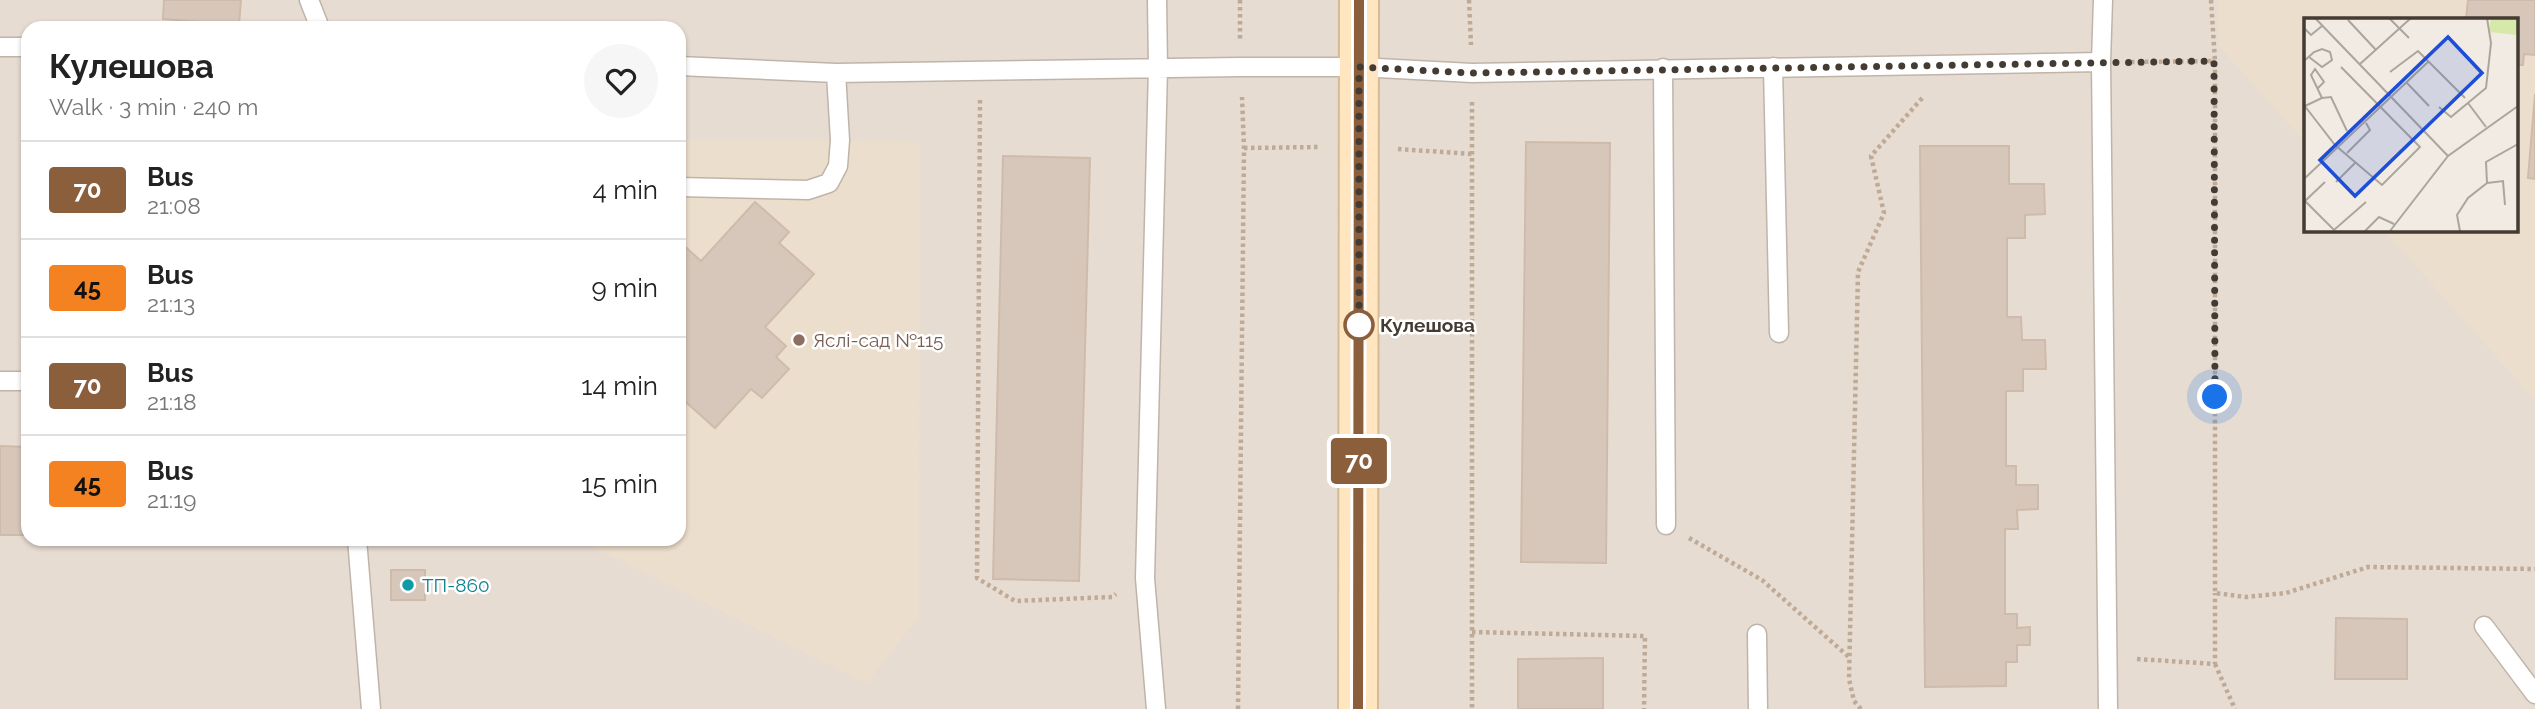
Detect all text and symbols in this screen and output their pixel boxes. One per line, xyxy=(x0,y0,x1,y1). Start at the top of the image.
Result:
inset map xyxy=(2304,18,2518,231)
button: heart xyxy=(584,44,658,118)
text: Кулешова xyxy=(49,47,214,86)
text: Walk · 3 min · 240 m xyxy=(49,93,258,120)
text: Bus xyxy=(147,162,194,192)
text: 70 xyxy=(73,175,102,204)
text: 4 min xyxy=(592,175,658,205)
text: 21:08 xyxy=(147,192,201,219)
text: Bus xyxy=(147,260,194,290)
text: 45 xyxy=(74,273,101,302)
text: 9 min xyxy=(591,273,658,303)
text: 21:13 xyxy=(147,290,195,317)
marker: Кулешова xyxy=(1344,310,1374,340)
place label: Кулешова xyxy=(1380,314,1475,336)
place label: Яслі-сад №115 xyxy=(813,329,943,351)
marker: Яслі-сад №115 xyxy=(791,332,807,348)
text: Bus xyxy=(147,358,194,388)
text: 70 xyxy=(73,371,102,400)
text: 14 min xyxy=(581,371,658,401)
your location xyxy=(2197,379,2232,414)
text: 21:18 xyxy=(147,388,197,415)
line badge: 70 xyxy=(1328,438,1390,484)
text: 70 xyxy=(1345,446,1373,475)
text: Bus xyxy=(147,456,194,486)
text: 45 xyxy=(74,469,101,498)
text: 15 min xyxy=(581,469,658,499)
text: 21:19 xyxy=(147,486,196,513)
place label: ТП-860 xyxy=(422,574,490,596)
marker: ТП-860 xyxy=(400,577,416,593)

